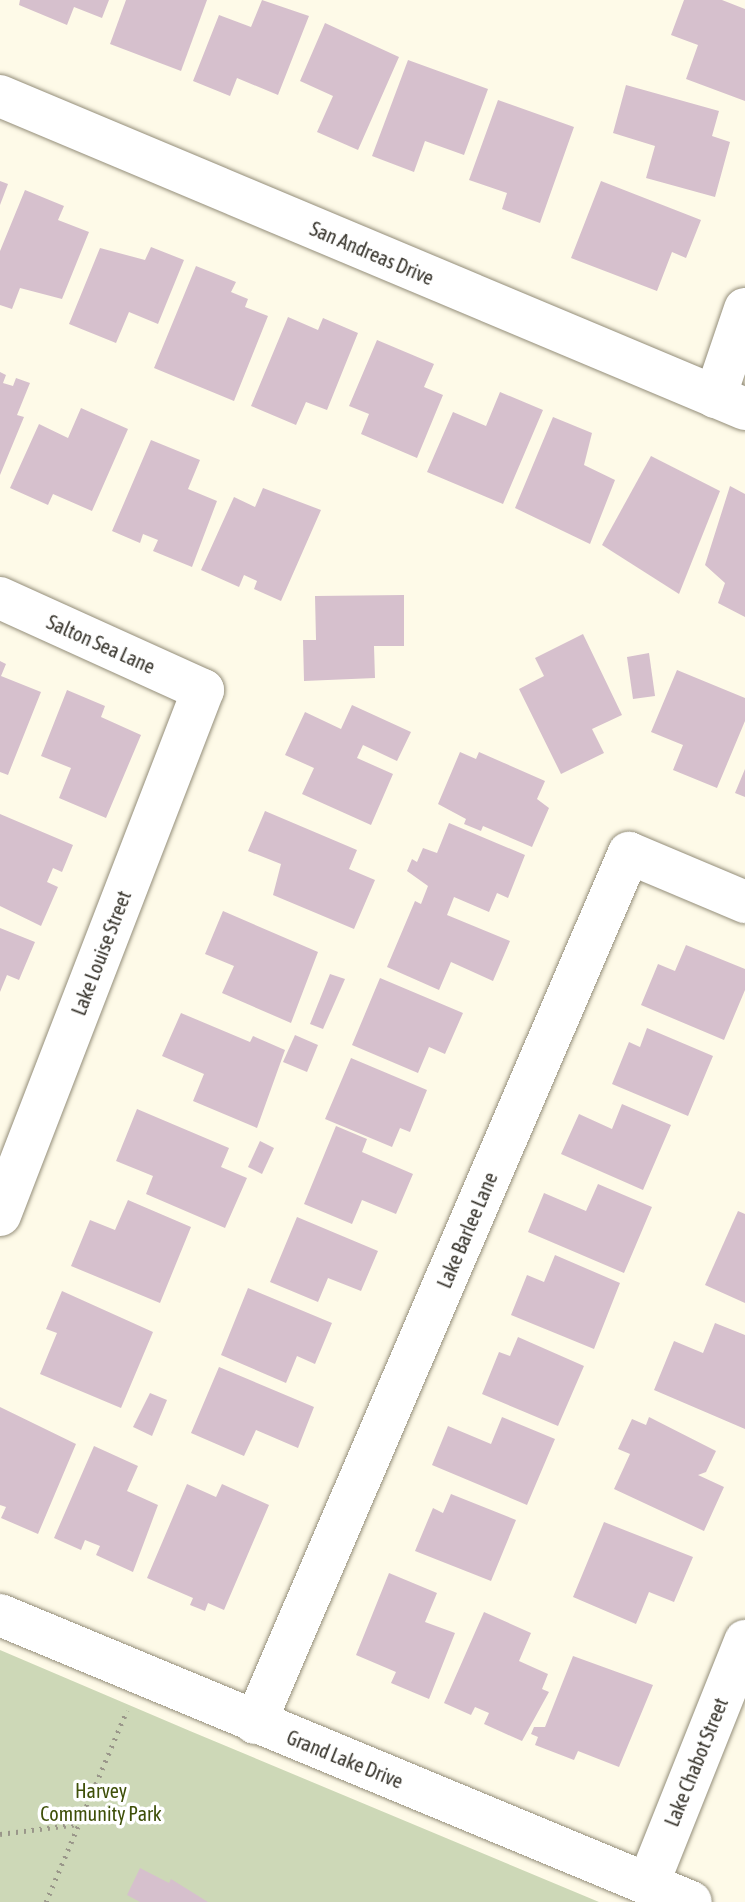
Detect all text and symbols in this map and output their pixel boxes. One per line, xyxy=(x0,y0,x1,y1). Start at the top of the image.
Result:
street label: San Andreas Drive xyxy=(307,216,437,290)
street label: Salton Sea Lane xyxy=(43,609,159,679)
street label: Lake Louise Street xyxy=(66,887,136,1019)
street label: Lake Barlee Lane xyxy=(432,1168,502,1292)
street label: Lake Chabot Street xyxy=(659,1694,733,1830)
street label: Grand Lake Drive xyxy=(283,1725,407,1793)
park label: Harvey Community Park xyxy=(40,1778,162,1825)

